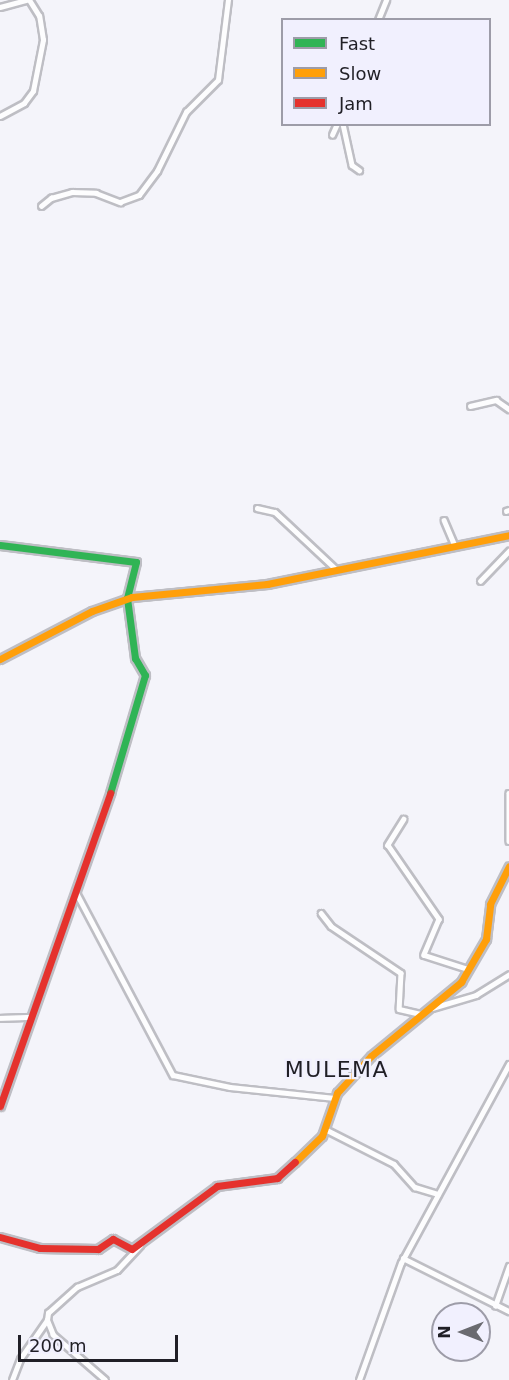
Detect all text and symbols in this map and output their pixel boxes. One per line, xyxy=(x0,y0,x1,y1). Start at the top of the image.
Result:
legend xyxy=(281,18,491,126)
text: Fast xyxy=(339,33,375,54)
text: Slow xyxy=(339,63,381,84)
text: Jam xyxy=(339,93,373,114)
district label: MULEMA xyxy=(285,1057,389,1083)
north arrow xyxy=(431,1302,491,1362)
scale bar xyxy=(21,1323,182,1361)
text: N xyxy=(435,1325,454,1339)
text: 200 m xyxy=(29,1335,87,1356)

